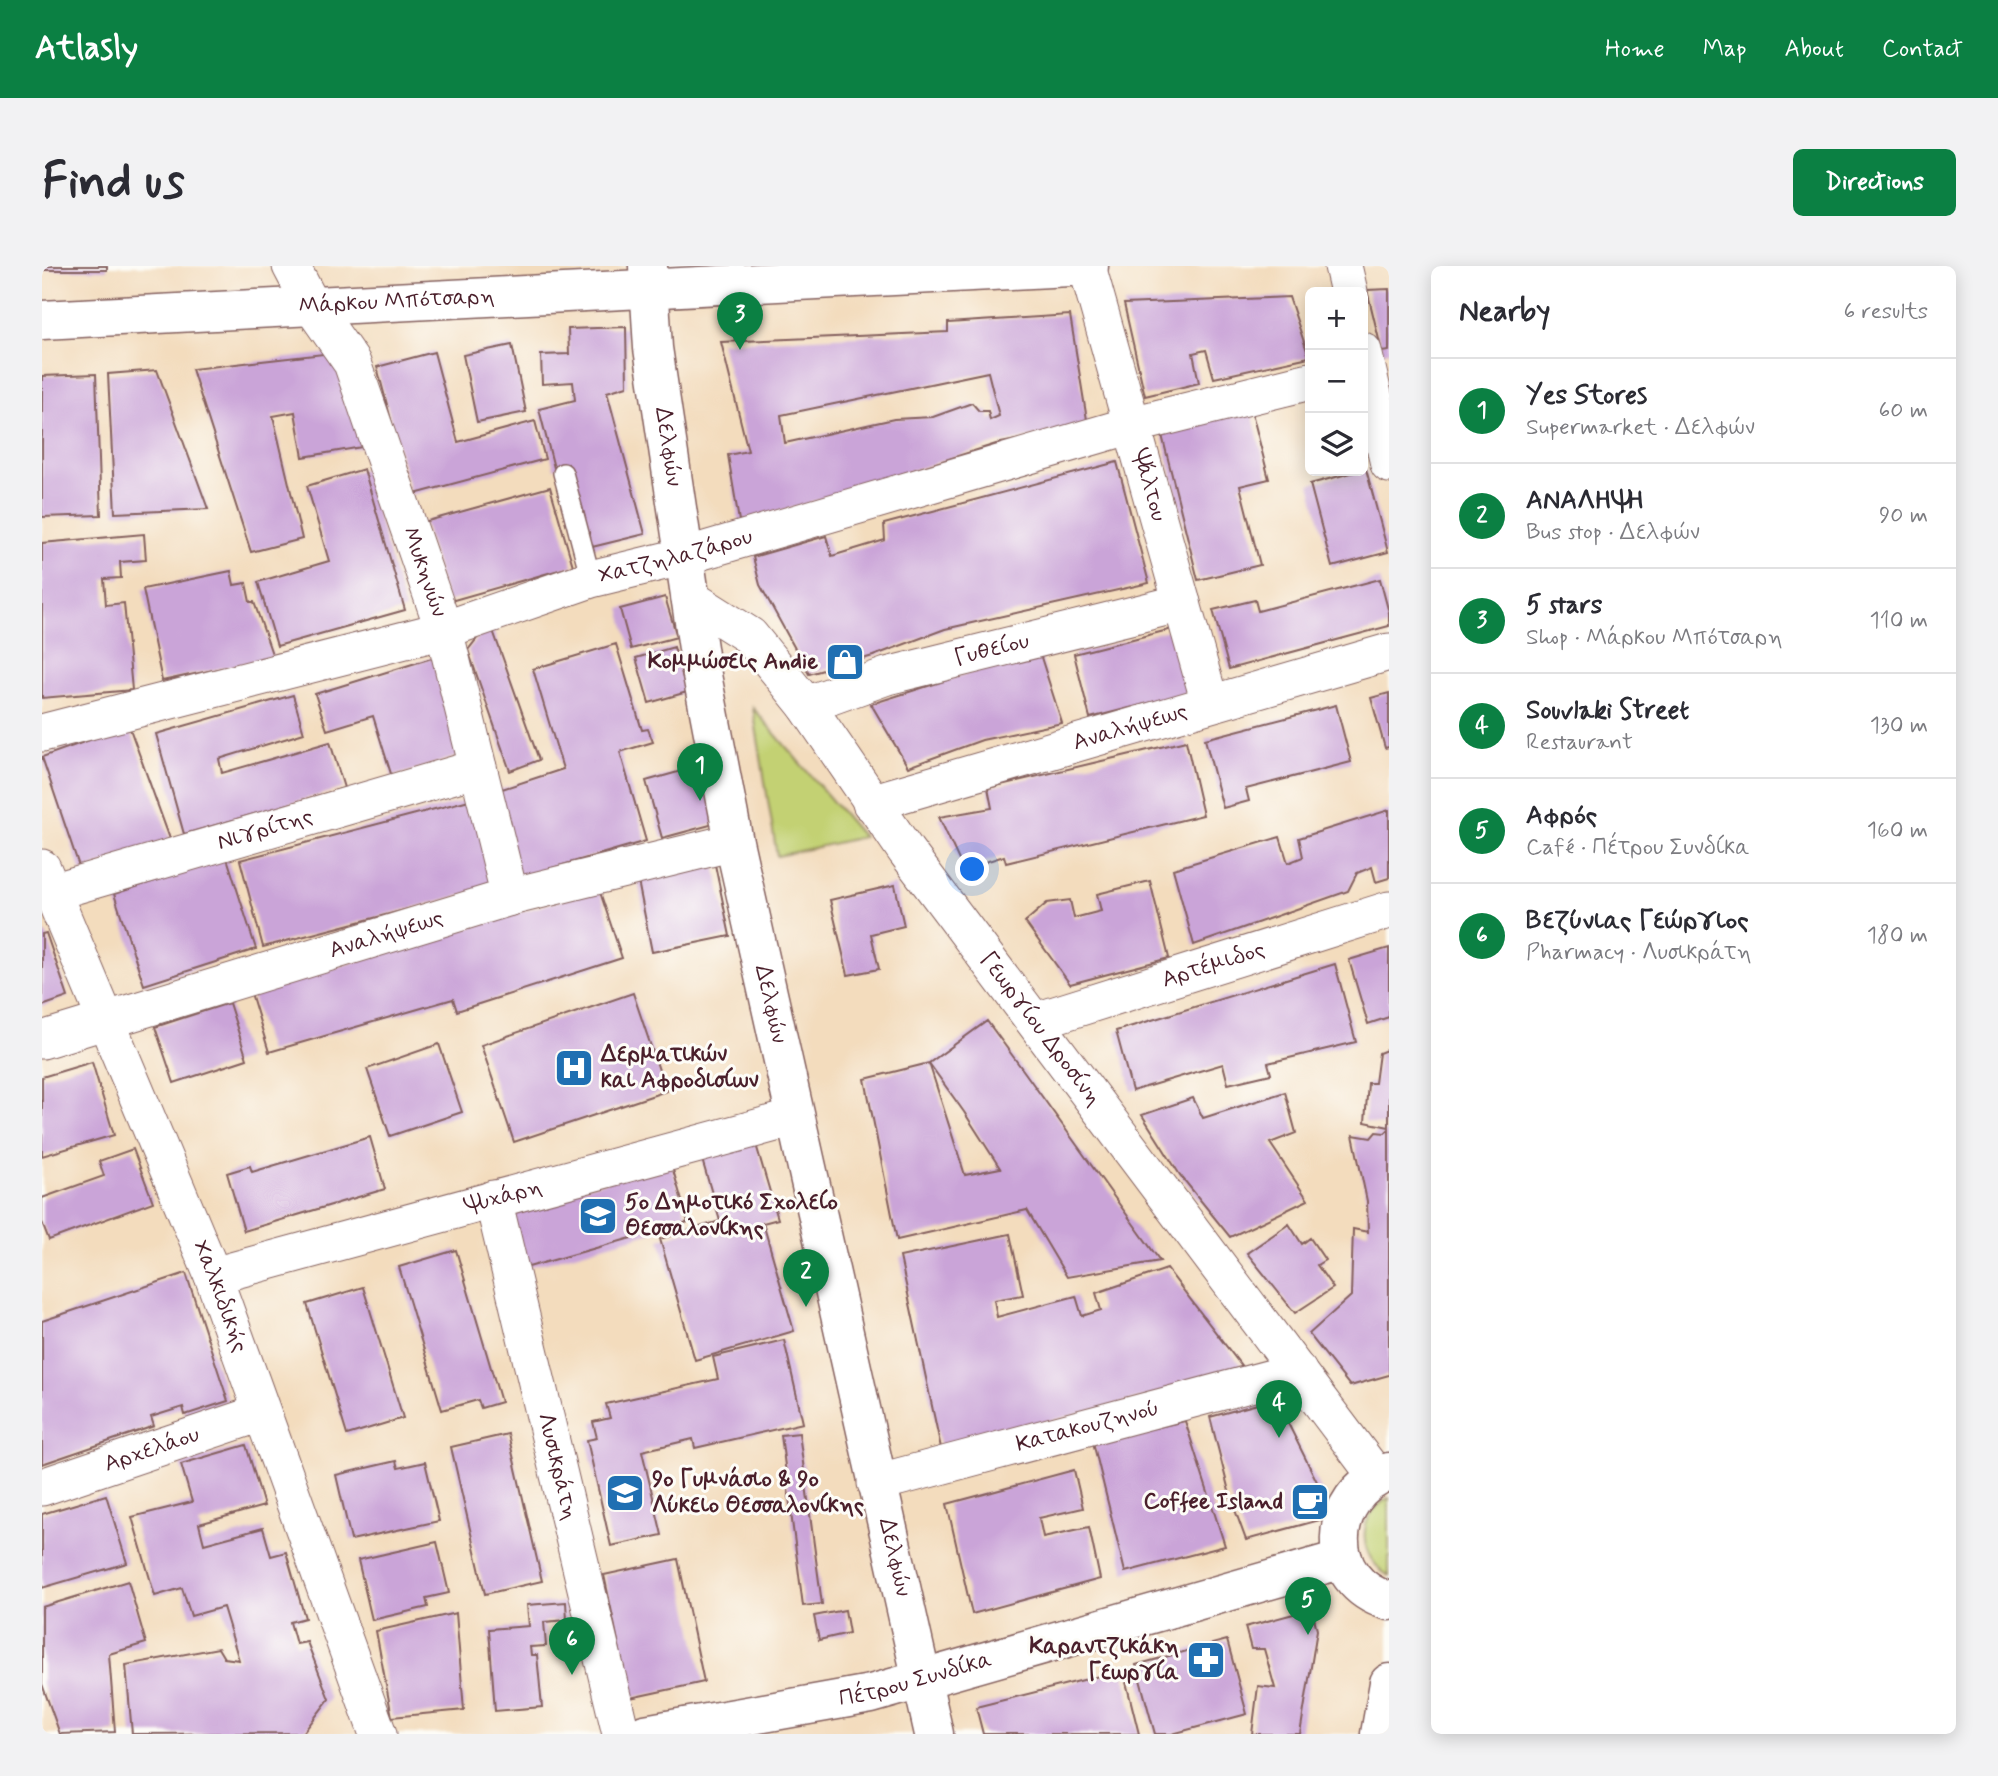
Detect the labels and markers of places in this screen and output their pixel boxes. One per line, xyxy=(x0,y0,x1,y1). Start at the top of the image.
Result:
pin: 3 xyxy=(717,292,763,350)
shop icon: Κομμώσεις Andie xyxy=(824,641,866,683)
place label: Κομμώσεις Andie xyxy=(648,647,818,677)
pin: 1 xyxy=(677,743,723,801)
place label: Δερματικών και Αφροδισίων xyxy=(600,1040,759,1096)
hospital icon: Δερματικών και Αφροδισίων xyxy=(553,1047,595,1089)
place label: 5ο Δημοτικό Σχολείο Θεσσαλονίκης xyxy=(625,1188,838,1244)
school or university icon: 5ο Δημοτικό Σχολείο Θεσσαλονίκης xyxy=(577,1195,619,1237)
pin: 2 xyxy=(783,1249,829,1307)
pin: 4 xyxy=(1256,1380,1302,1438)
place label: 9ο Γυμνάσιο & 9ο Λύκειο Θεσσαλονίκης xyxy=(652,1465,864,1521)
school or university icon: 9ο Γυμνάσιο & 9ο Λύκειο Θεσσαλονίκης xyxy=(604,1472,646,1514)
cafe icon: Coffee Island xyxy=(1289,1481,1331,1523)
place label: Coffee Island xyxy=(1143,1487,1283,1517)
pin: 5 xyxy=(1285,1577,1331,1635)
pin: 6 xyxy=(549,1617,595,1675)
place label: Καραντζικάκη Γεωργία xyxy=(1029,1632,1179,1688)
pharmacy icon: Καραντζικάκη Γεωργία xyxy=(1185,1639,1227,1681)

